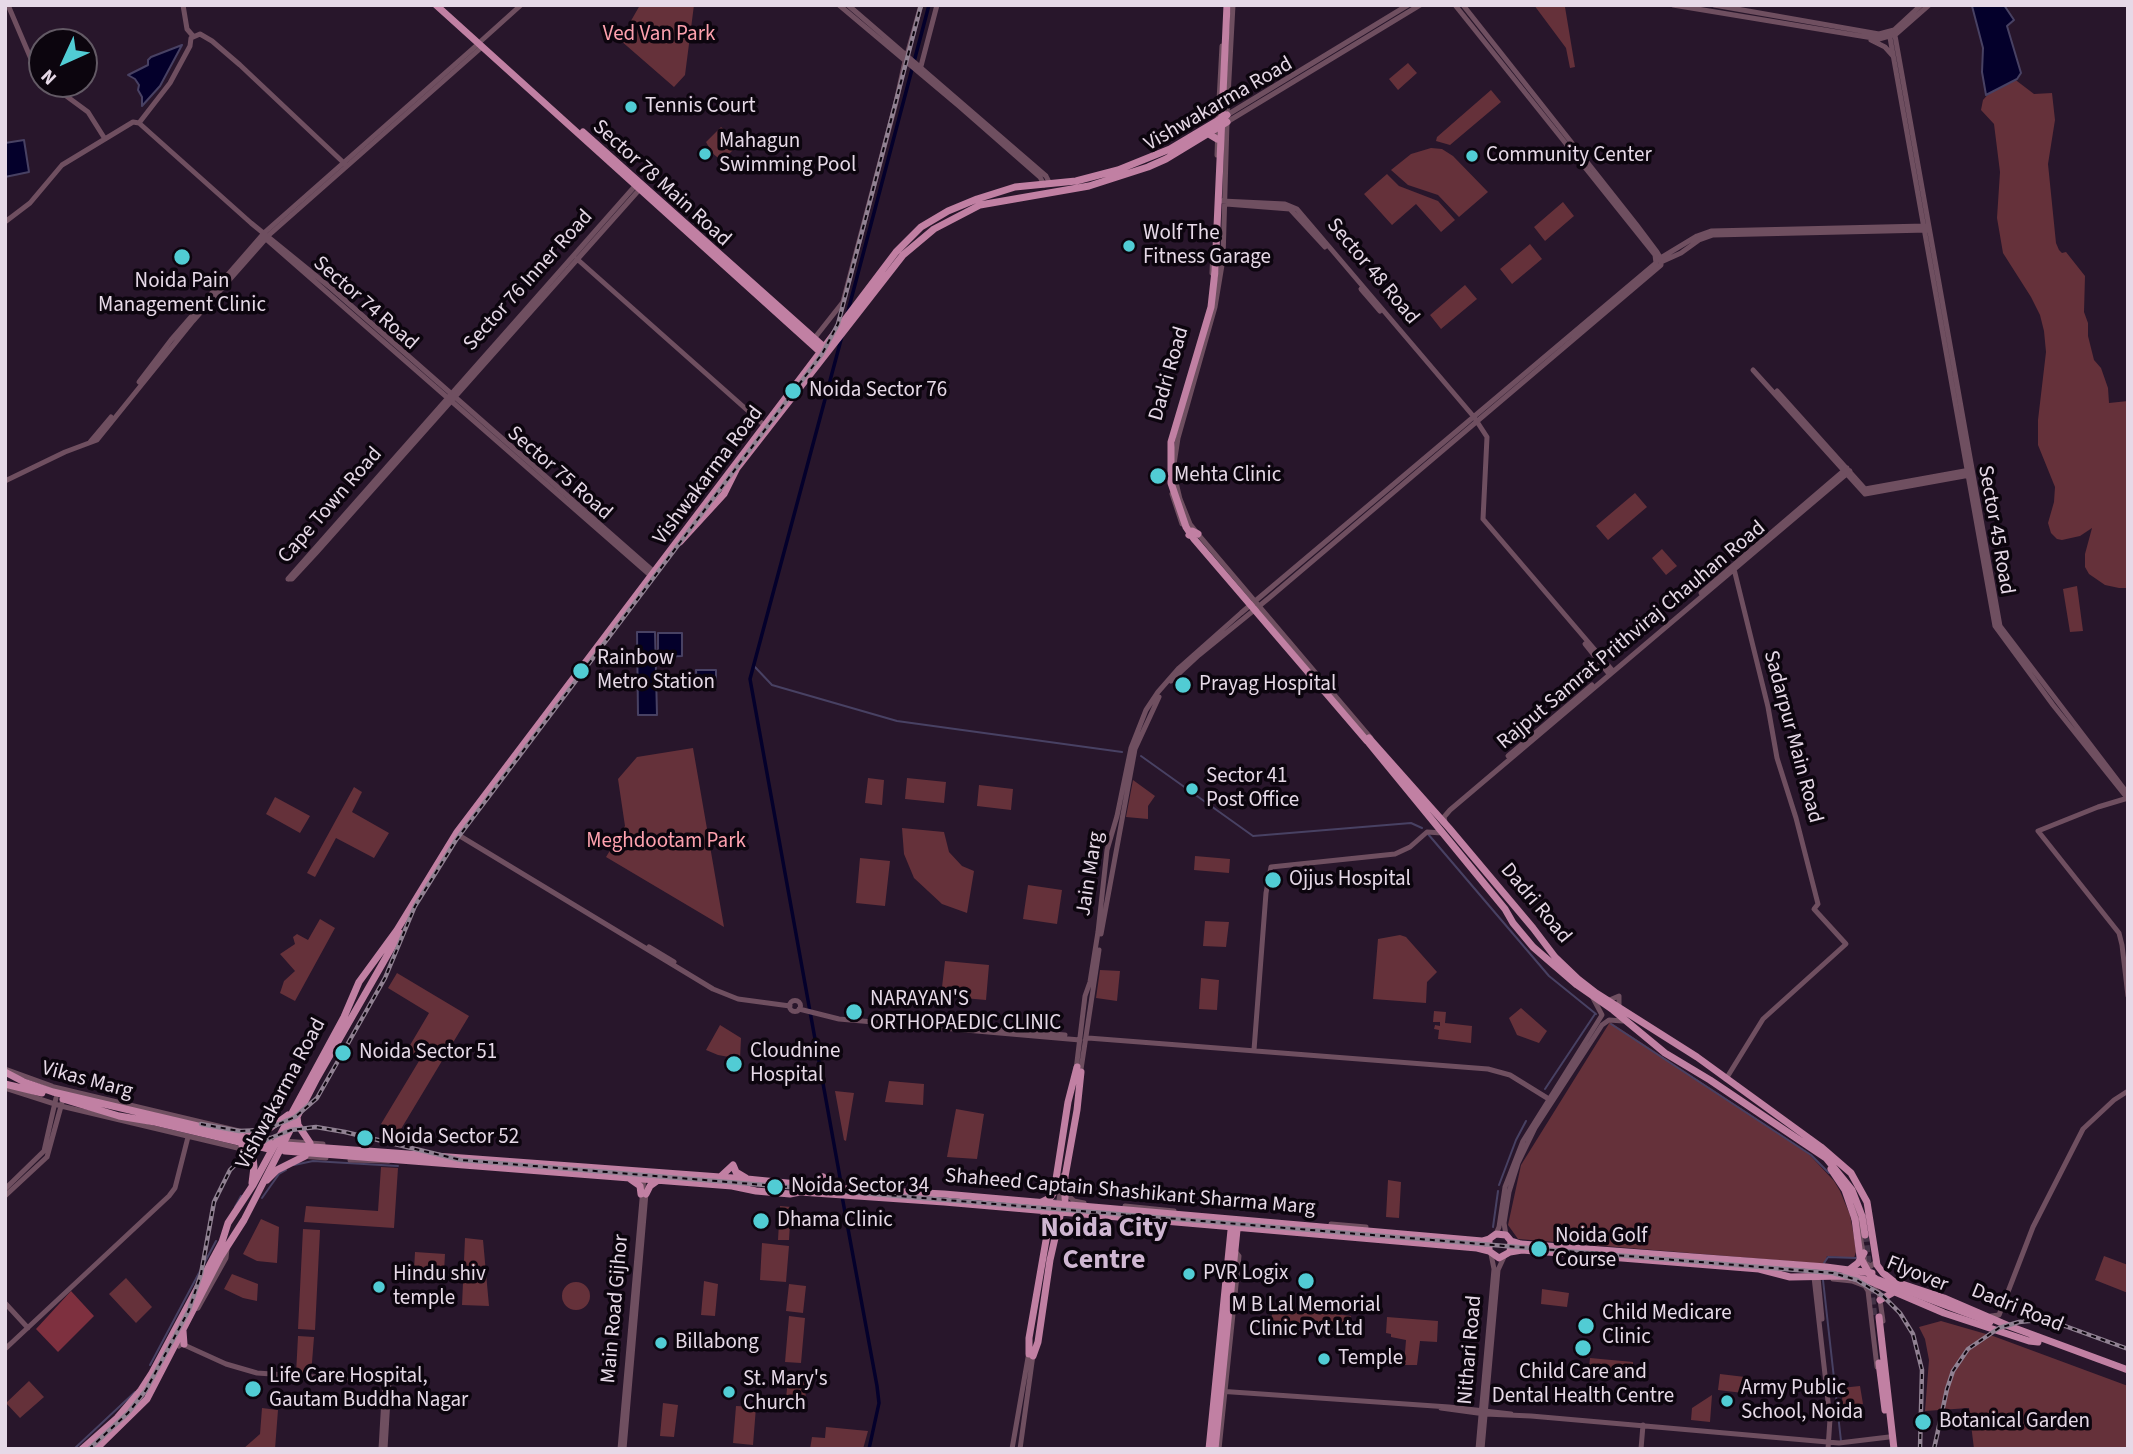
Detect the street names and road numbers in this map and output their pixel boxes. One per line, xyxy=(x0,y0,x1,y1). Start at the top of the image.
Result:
street label: Vishwakarma Road xyxy=(1140,52,1298,158)
street label: Sector 78 Main Road xyxy=(587,115,735,253)
street label: Sector 76 Inner Road xyxy=(459,205,599,357)
street label: Sector 48 Road xyxy=(1320,214,1424,330)
street label: Sector 74 Road xyxy=(307,252,423,356)
street label: Dadri Road xyxy=(1145,324,1195,424)
street label: Vishwakarma Road xyxy=(649,402,769,550)
street label: Sector 75 Road xyxy=(501,422,617,526)
street label: Cape Town Road xyxy=(274,443,388,569)
street label: Sector 45 Road xyxy=(1971,463,2019,597)
street label: Rajput Samrat Prithviraj Chauhan Road xyxy=(1493,516,1771,756)
street label: Sadarpur Main Road xyxy=(1757,648,1827,826)
street label: Jain Marg xyxy=(1072,830,1110,918)
street label: Dadri Road xyxy=(1494,859,1576,949)
street label: Vishwakarma Road xyxy=(232,1014,332,1174)
street label: Vikas Marg xyxy=(39,1057,135,1105)
street label: Shaheed Captain Shashikant Sharma Marg xyxy=(944,1164,1316,1222)
street label: Main Road Gijhor xyxy=(597,1233,635,1385)
street label: Flyover xyxy=(1883,1251,1951,1299)
street label: Dadri Road xyxy=(1967,1279,2067,1339)
street label: Nithari Road xyxy=(1454,1294,1488,1406)

